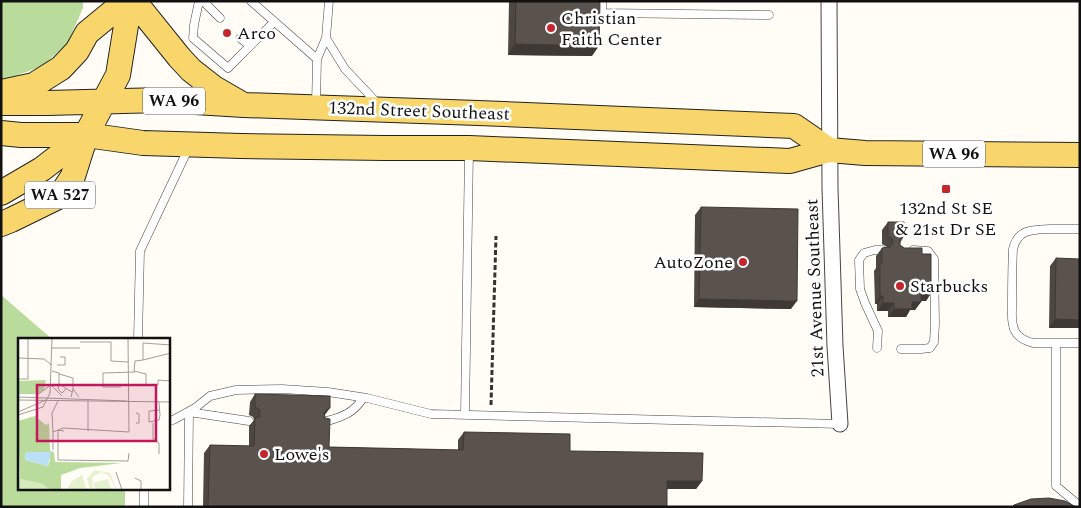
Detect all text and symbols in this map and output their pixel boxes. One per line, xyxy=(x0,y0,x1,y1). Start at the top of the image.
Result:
place label: Christian Faith Center xyxy=(561,5,662,53)
place label: Arco xyxy=(237,20,276,47)
marker: Christian Faith Center xyxy=(545,22,557,34)
marker: Arco xyxy=(221,27,233,39)
road number: WA 96 xyxy=(143,88,205,114)
street label: 132nd Street Southeast xyxy=(328,94,510,128)
road number: WA 96 xyxy=(923,140,985,168)
road number: WA 527 xyxy=(25,182,95,208)
marker: 132nd St SE & 21st Dr SE xyxy=(940,183,952,195)
place label: 132nd St SE & 21st Dr SE xyxy=(896,195,996,243)
street label: 21st Avenue Southeast xyxy=(798,198,832,378)
place label: AutoZone xyxy=(653,249,733,276)
marker: AutoZone xyxy=(737,256,749,268)
place label: Starbucks xyxy=(910,273,988,300)
marker: Starbucks xyxy=(894,280,906,292)
inset map xyxy=(18,338,170,490)
place label: Lowe's xyxy=(274,441,330,468)
marker: Lowe's xyxy=(258,448,270,460)

